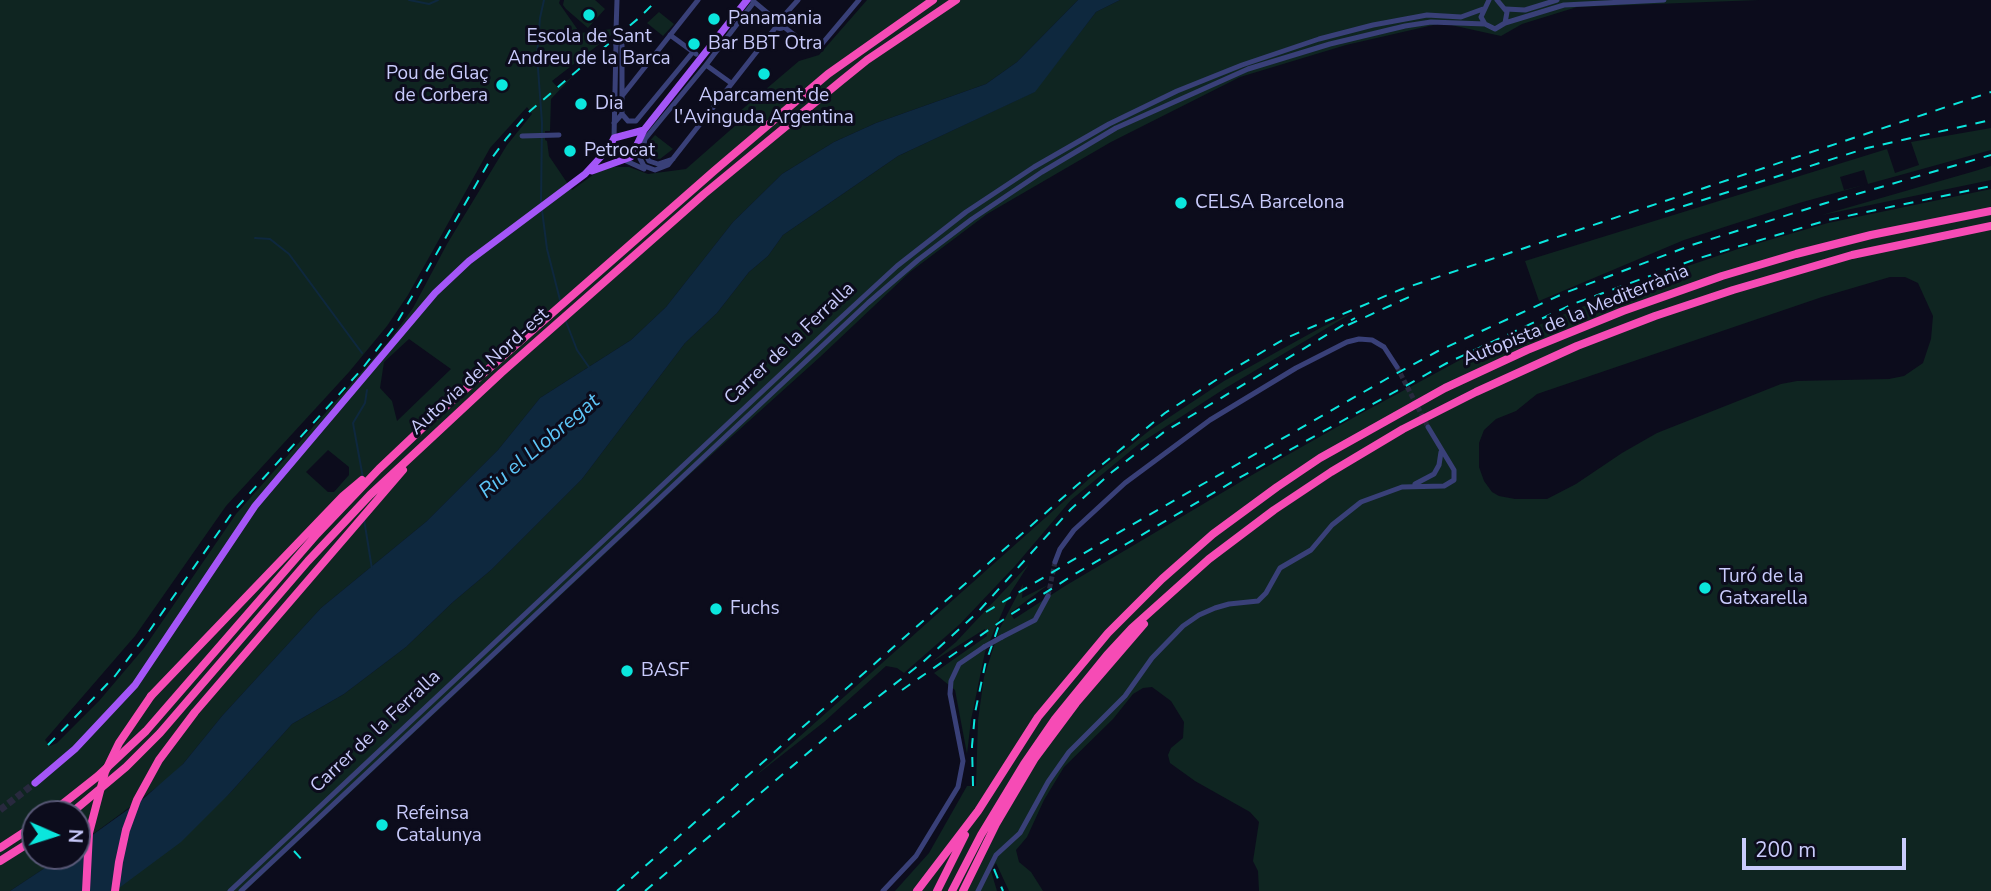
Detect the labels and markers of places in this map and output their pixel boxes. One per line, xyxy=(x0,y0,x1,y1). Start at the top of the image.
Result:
marker: Escola de Sant Andreu de la Barca xyxy=(581,7,597,23)
place label: Panamania xyxy=(728,8,822,30)
marker: Panamania xyxy=(706,11,722,27)
place label: Escola de Sant Andreu de la Barca xyxy=(507,26,671,70)
place label: Bar BBT Otra xyxy=(708,33,822,55)
marker: Bar BBT Otra xyxy=(686,36,702,52)
place label: Pou de Glaç de Corbera xyxy=(386,63,488,107)
marker: Aparcament de l'Avinguda Argentina xyxy=(756,66,772,82)
marker: Pou de Glaç de Corbera xyxy=(494,77,510,93)
place label: Aparcament de l'Avinguda Argentina xyxy=(674,85,854,129)
place label: Dia xyxy=(595,93,624,115)
marker: Dia xyxy=(573,96,589,112)
place label: Petrocat xyxy=(584,140,655,162)
marker: Petrocat xyxy=(562,143,578,159)
place label: CELSA Barcelona xyxy=(1195,192,1344,214)
marker: CELSA Barcelona xyxy=(1173,195,1189,211)
place label: Turó de la Gatxarella xyxy=(1719,566,1808,610)
marker: Turó de la Gatxarella xyxy=(1697,580,1713,596)
place label: Fuchs xyxy=(730,598,780,620)
marker: Fuchs xyxy=(708,601,724,617)
place label: BASF xyxy=(641,660,690,682)
marker: BASF xyxy=(619,663,635,679)
place label: Refeinsa Catalunya xyxy=(396,803,482,847)
marker: Refeinsa Catalunya xyxy=(374,817,390,833)

